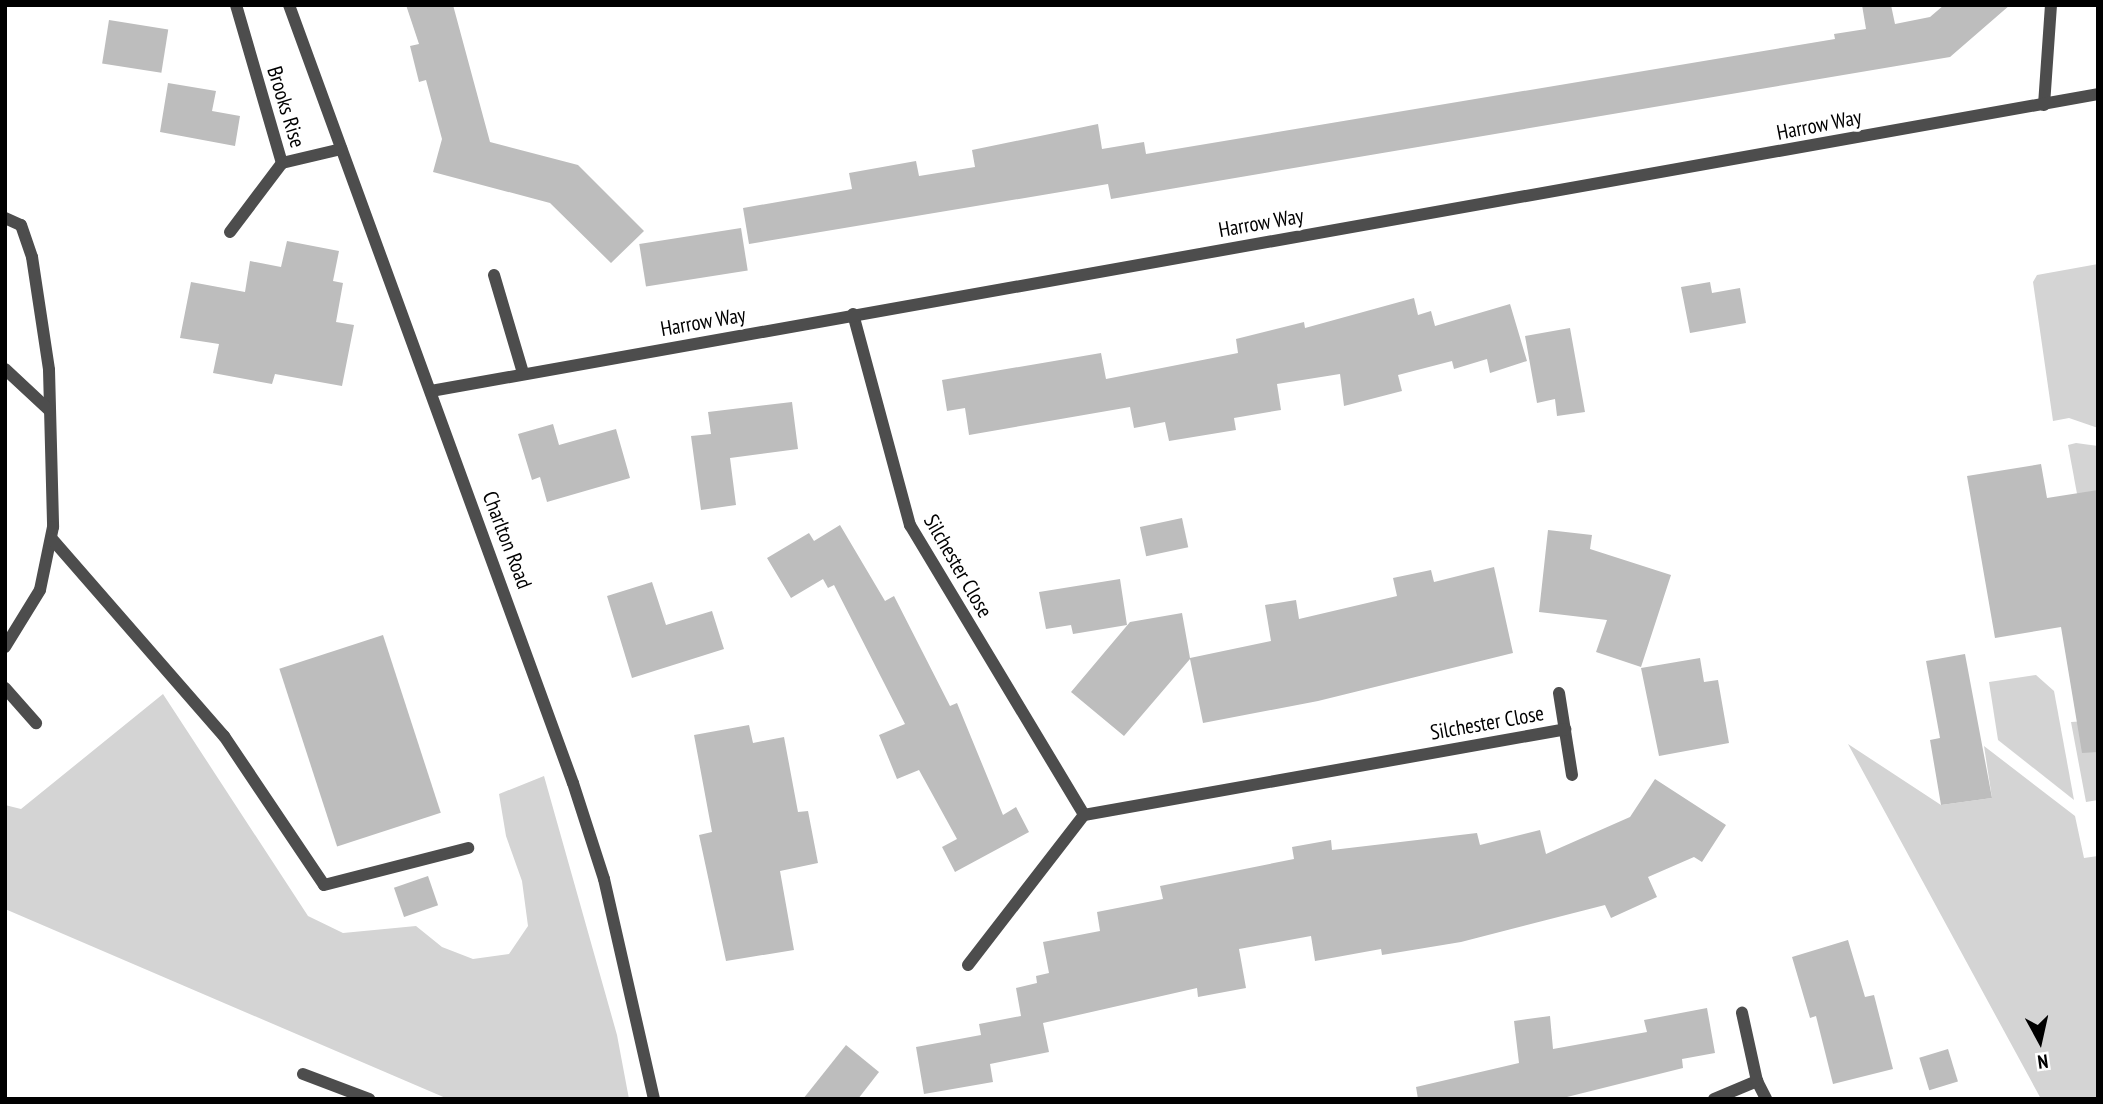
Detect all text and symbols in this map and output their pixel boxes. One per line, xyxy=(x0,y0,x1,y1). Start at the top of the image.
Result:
street label: Brooks Rise xyxy=(262,63,310,151)
street label: Harrow Way xyxy=(1774,104,1864,146)
street label: Harrow Way xyxy=(1216,203,1306,243)
street label: Harrow Way xyxy=(658,302,748,342)
street label: Charlton Road xyxy=(477,488,537,592)
street label: Silchester Close xyxy=(918,510,998,622)
street label: Silchester Close xyxy=(1428,701,1546,745)
north arrow xyxy=(2005,1006,2075,1076)
text: N xyxy=(2036,1049,2050,1074)

